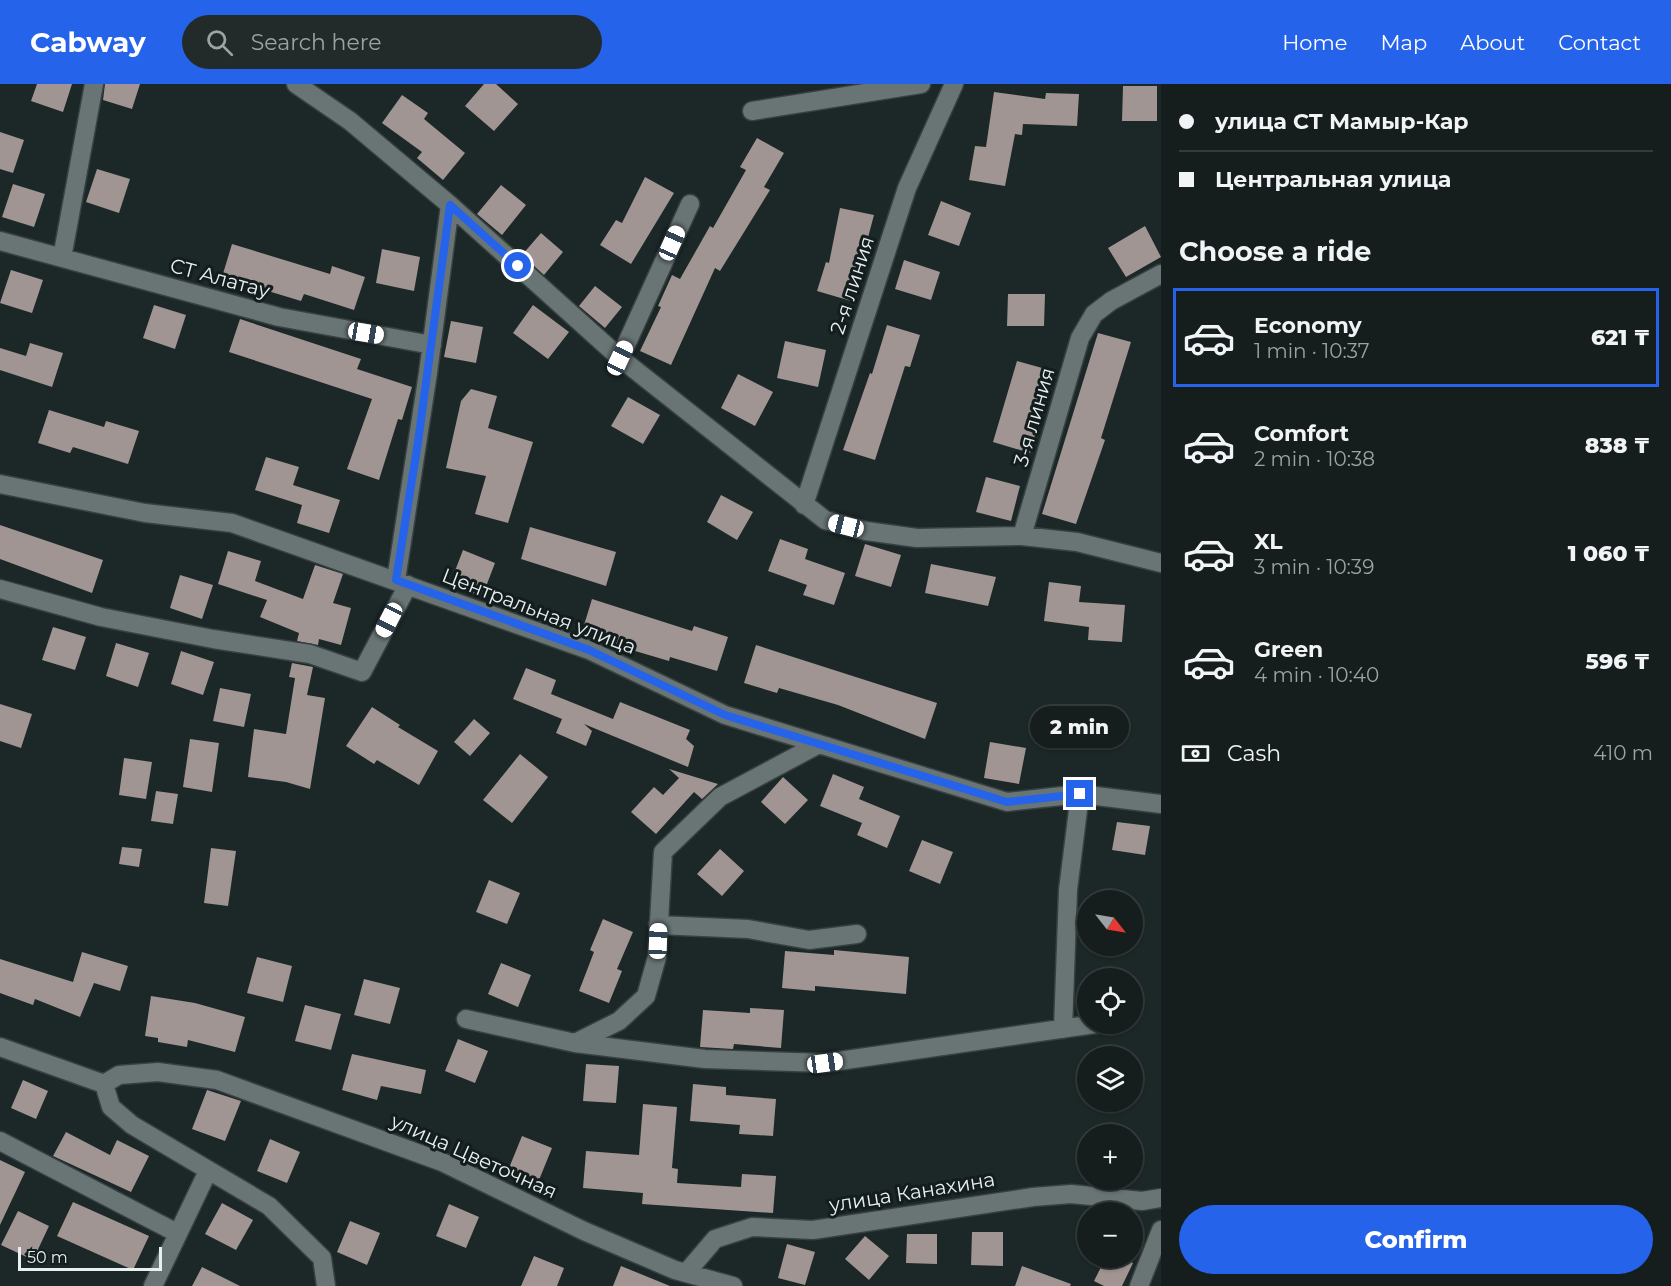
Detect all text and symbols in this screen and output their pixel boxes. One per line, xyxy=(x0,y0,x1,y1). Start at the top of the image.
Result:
search box xyxy=(182,15,602,69)
text: Cabway xyxy=(30,25,146,59)
icon: search xyxy=(203,26,236,59)
text: Search here xyxy=(251,29,382,56)
text: Home xyxy=(1282,30,1347,55)
text: Map xyxy=(1380,30,1427,55)
text: About xyxy=(1460,30,1525,55)
text: Contact xyxy=(1558,30,1641,55)
text: улица СТ Мамыр-Кар xyxy=(1215,108,1469,135)
text: Центральная улица xyxy=(1215,166,1451,193)
car xyxy=(656,223,688,263)
street label: 2-я линия xyxy=(825,233,879,337)
text: Choose a ride xyxy=(1179,235,1371,268)
route start xyxy=(504,252,531,279)
street label: СТ Алатау xyxy=(167,253,273,303)
icon: car xyxy=(1182,311,1236,365)
text: Economy xyxy=(1254,312,1362,339)
car xyxy=(347,321,385,345)
text: 621 ₸ xyxy=(1591,324,1650,351)
car xyxy=(604,338,636,378)
text: 1 min · 10:37 xyxy=(1254,339,1370,363)
street label: 3-я линия xyxy=(1008,365,1060,469)
icon: car xyxy=(1182,419,1236,473)
text: Comfort xyxy=(1254,420,1349,447)
text: 838 ₸ xyxy=(1585,432,1650,459)
text: 2 min · 10:38 xyxy=(1254,447,1375,471)
car xyxy=(826,513,866,539)
icon: car xyxy=(1182,527,1236,581)
text: XL xyxy=(1254,528,1283,555)
text: 1 060 ₸ xyxy=(1568,540,1650,567)
text: 3 min · 10:39 xyxy=(1254,555,1374,579)
street label: Центральная улица xyxy=(439,563,639,659)
car xyxy=(373,600,405,640)
icon: car xyxy=(1182,635,1236,689)
text: Green xyxy=(1254,636,1323,663)
text: 596 ₸ xyxy=(1586,648,1650,675)
text: 4 min · 10:40 xyxy=(1254,663,1379,687)
callout: 2 min xyxy=(1030,707,1130,749)
text: 2 min xyxy=(1050,715,1109,739)
icon: cash xyxy=(1179,737,1212,770)
text: Cash xyxy=(1227,740,1281,767)
text: 410 m xyxy=(1593,741,1653,765)
route end xyxy=(1066,780,1093,807)
north arrow xyxy=(1077,890,1143,956)
map controls xyxy=(1077,890,1143,1268)
car xyxy=(648,923,668,959)
button: locate xyxy=(1077,968,1143,1034)
button: layers xyxy=(1077,1046,1143,1112)
car xyxy=(806,1052,844,1074)
street label: улица Цветочная xyxy=(386,1108,561,1203)
button: + xyxy=(1077,1124,1143,1190)
street label: улица Канахина xyxy=(826,1167,997,1217)
button: − xyxy=(1077,1202,1143,1268)
button: Confirm xyxy=(1179,1205,1653,1274)
scale bar xyxy=(18,1244,162,1272)
text: 50 m xyxy=(27,1248,68,1267)

